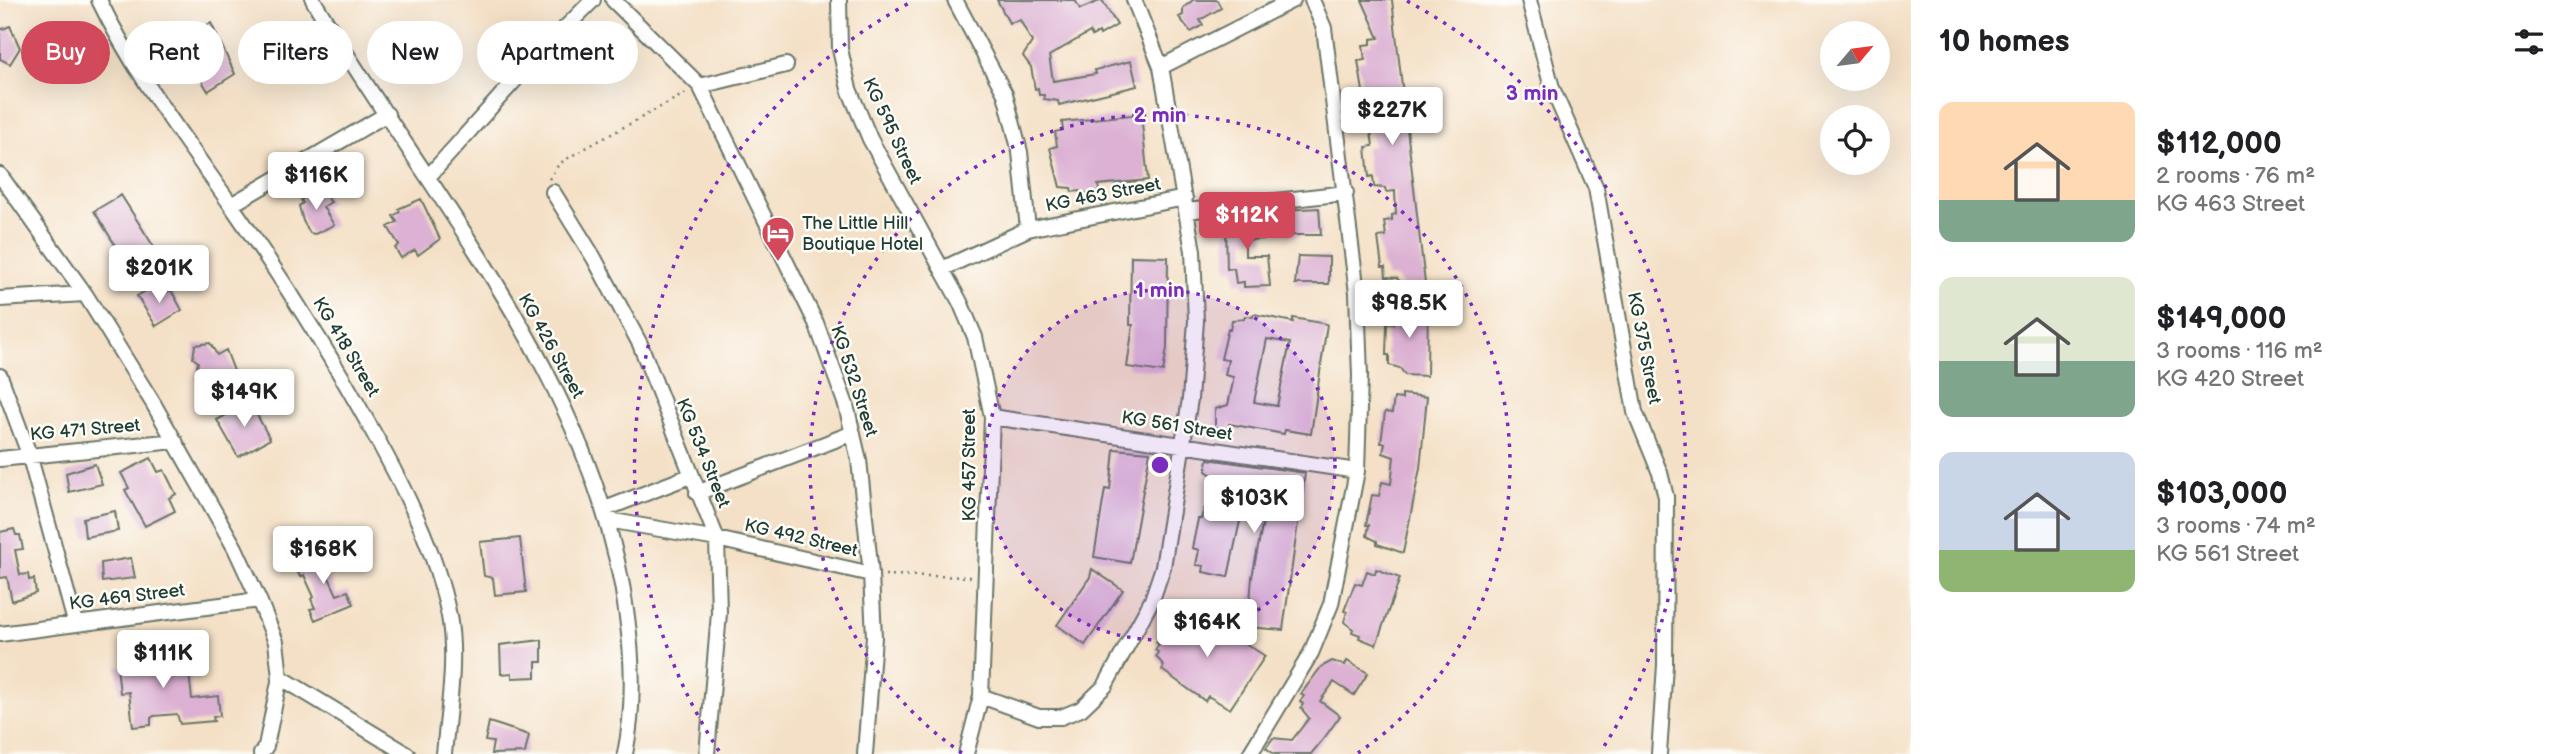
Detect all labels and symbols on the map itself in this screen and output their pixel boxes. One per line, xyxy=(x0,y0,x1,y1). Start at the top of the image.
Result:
north arrow xyxy=(1820,21,1890,91)
street label: KG 595 Street xyxy=(858,75,926,188)
text: 3 min xyxy=(1506,81,1558,106)
pin: $227K xyxy=(1343,88,1441,147)
text: 2 min xyxy=(1133,103,1187,128)
pin: $116K xyxy=(267,152,365,212)
street label: KG 463 Street xyxy=(1044,173,1163,216)
pin: $112K xyxy=(1198,192,1296,252)
place label: The Little Hill Boutique Hotel xyxy=(802,213,923,255)
hotel icon: The Little Hill Boutique Hotel xyxy=(759,214,797,263)
pin: $201K xyxy=(110,246,208,305)
text: 1 min xyxy=(1135,278,1185,303)
pin: $98.5K xyxy=(1352,280,1466,340)
street label: KG 426 Street xyxy=(514,290,589,402)
street label: KG 375 Street xyxy=(1623,290,1665,406)
street label: KG 418 Street xyxy=(308,294,384,401)
street label: KG 532 Street xyxy=(826,323,882,440)
pin: $149K xyxy=(195,370,293,429)
street label: KG 534 Street xyxy=(672,395,735,511)
street label: KG 561 Street xyxy=(1120,407,1234,445)
street label: KG 457 Street xyxy=(959,408,980,521)
street label: KG 471 Street xyxy=(29,415,141,445)
centre of rings xyxy=(1148,453,1172,477)
pin: $103K xyxy=(1205,476,1303,535)
street label: KG 492 Street xyxy=(742,515,860,561)
pin: $168K xyxy=(274,526,372,586)
street label: KG 469 Street xyxy=(68,579,186,614)
pin: $164K xyxy=(1158,600,1256,659)
pin: $111K xyxy=(114,630,212,690)

